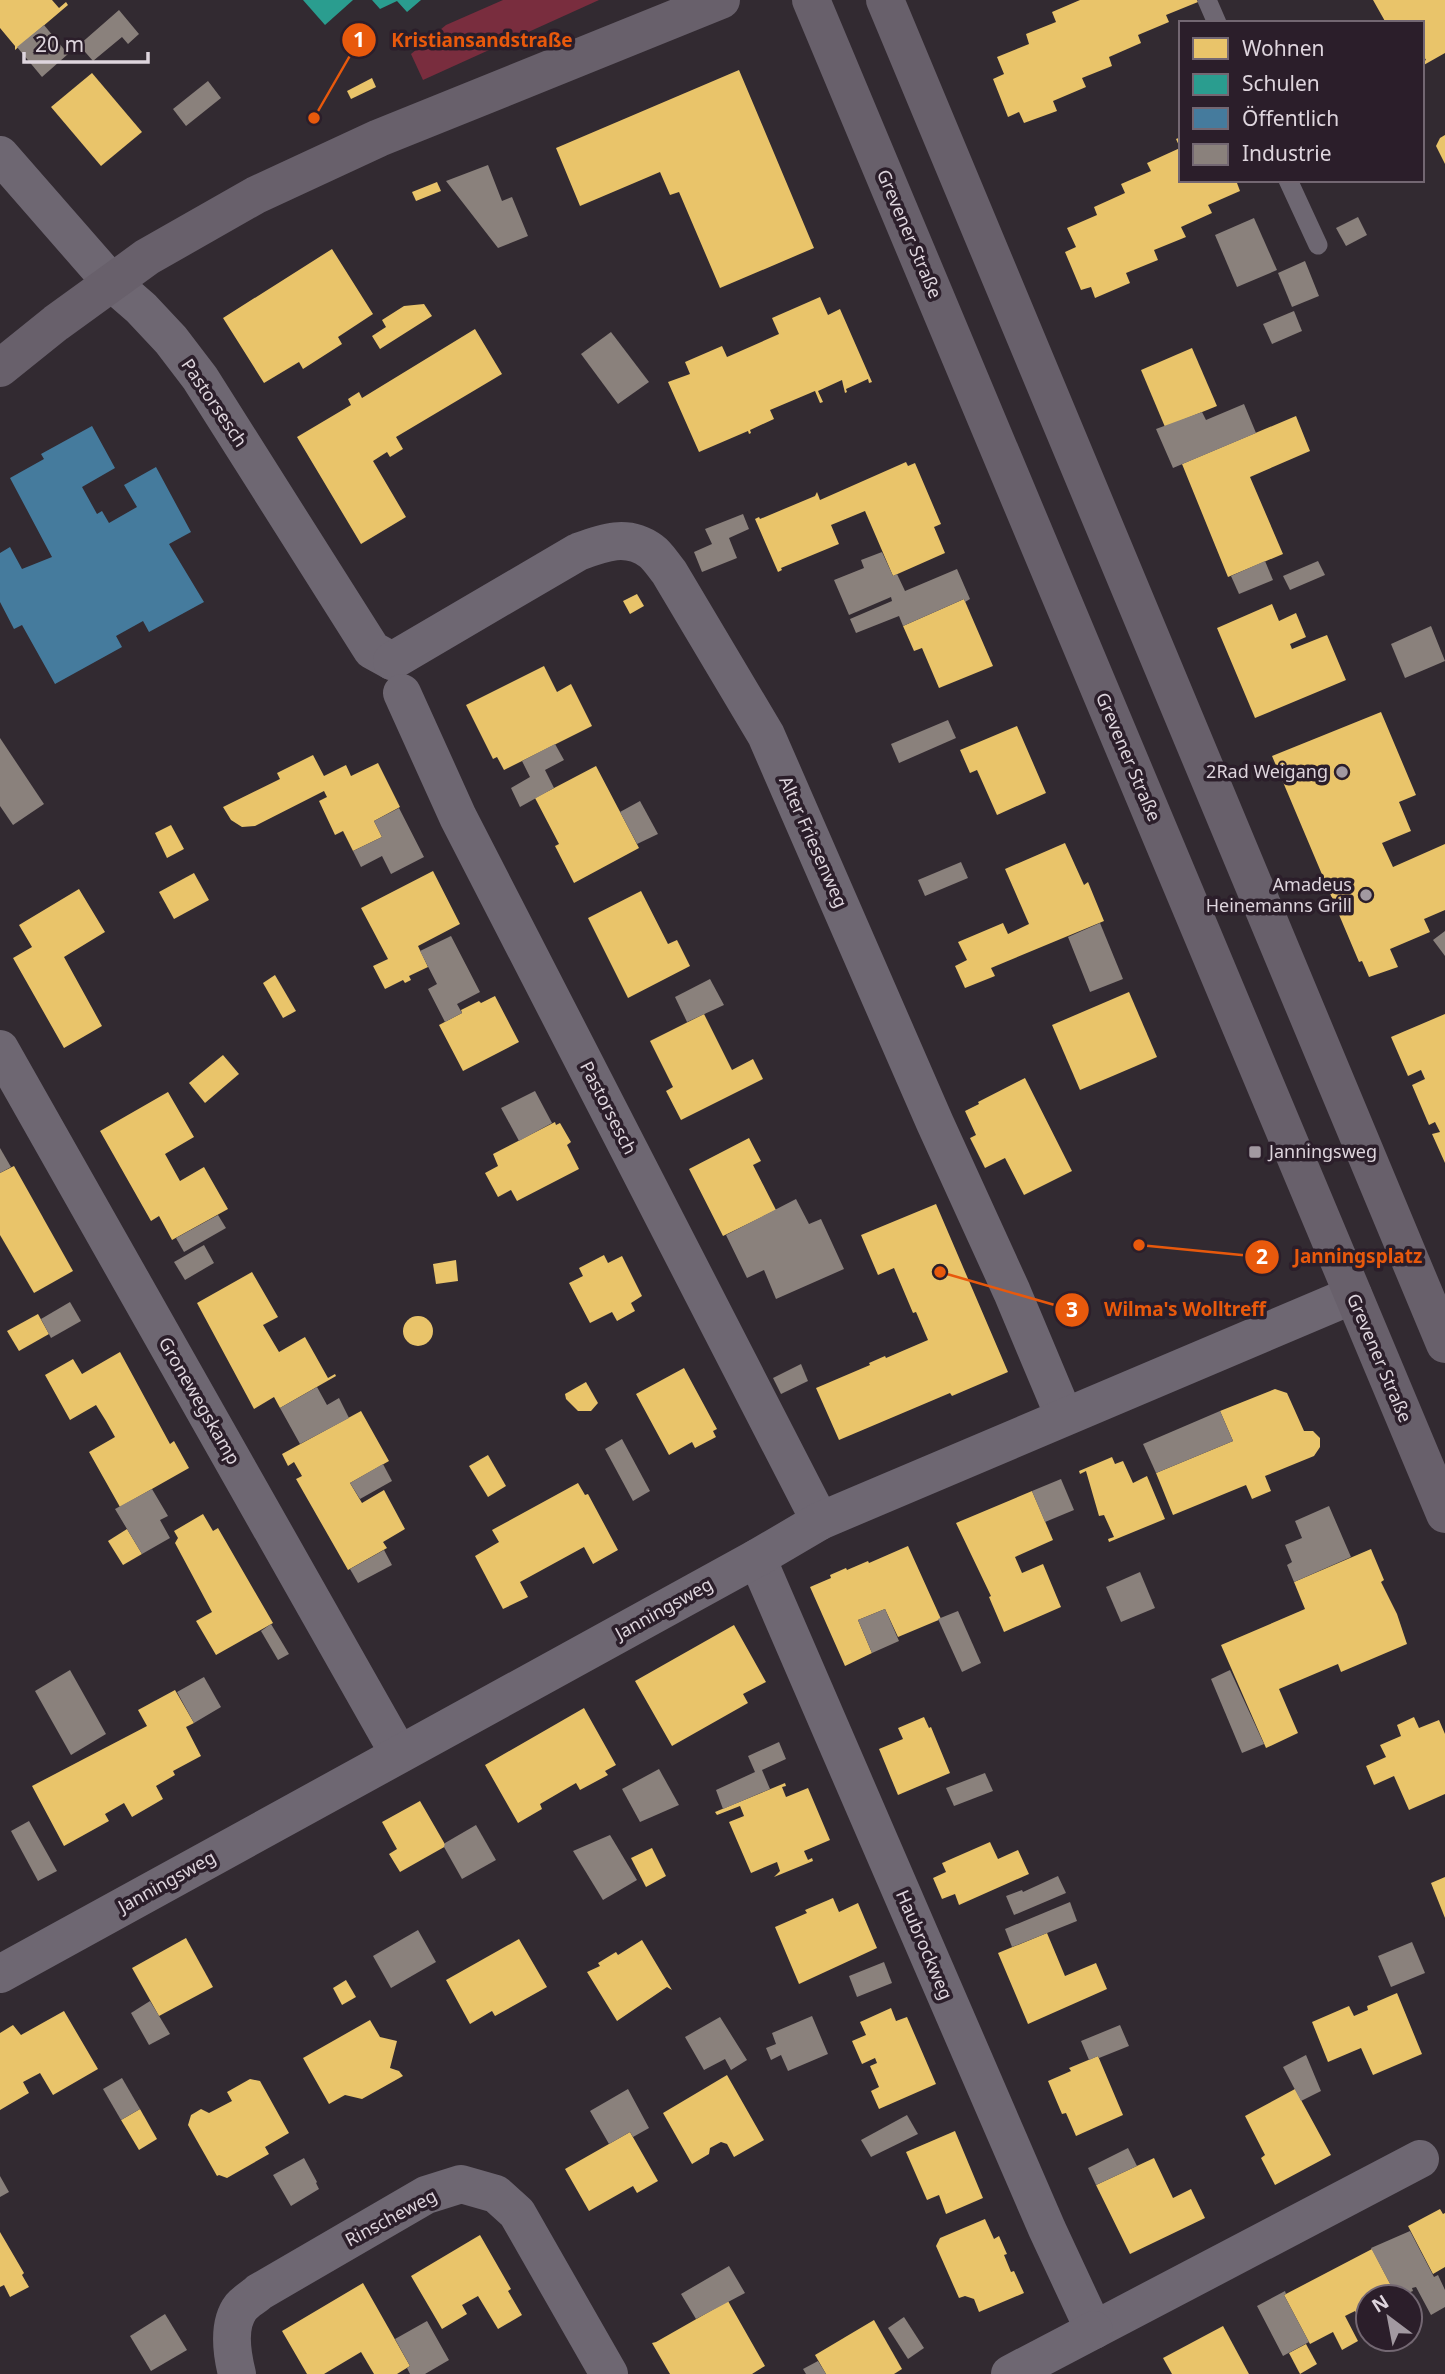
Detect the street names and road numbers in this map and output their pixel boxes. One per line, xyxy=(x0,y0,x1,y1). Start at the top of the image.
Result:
street label: Grevener Straße xyxy=(872,166,948,302)
street label: Pastorsesch xyxy=(176,354,253,451)
street label: Grevener Straße xyxy=(1091,689,1167,825)
street label: Alter Friesenweg xyxy=(774,772,854,911)
street label: Pastorsesch xyxy=(575,1057,643,1158)
street label: Grevener Straße xyxy=(1342,1290,1418,1426)
street label: Gronewegskamp xyxy=(154,1332,246,1469)
street label: Janningsweg xyxy=(609,1571,717,1646)
street label: Janningsweg xyxy=(112,1844,220,1919)
street label: Haubrockweg xyxy=(891,1886,959,2003)
street label: Rinscheweg xyxy=(341,2183,441,2251)

